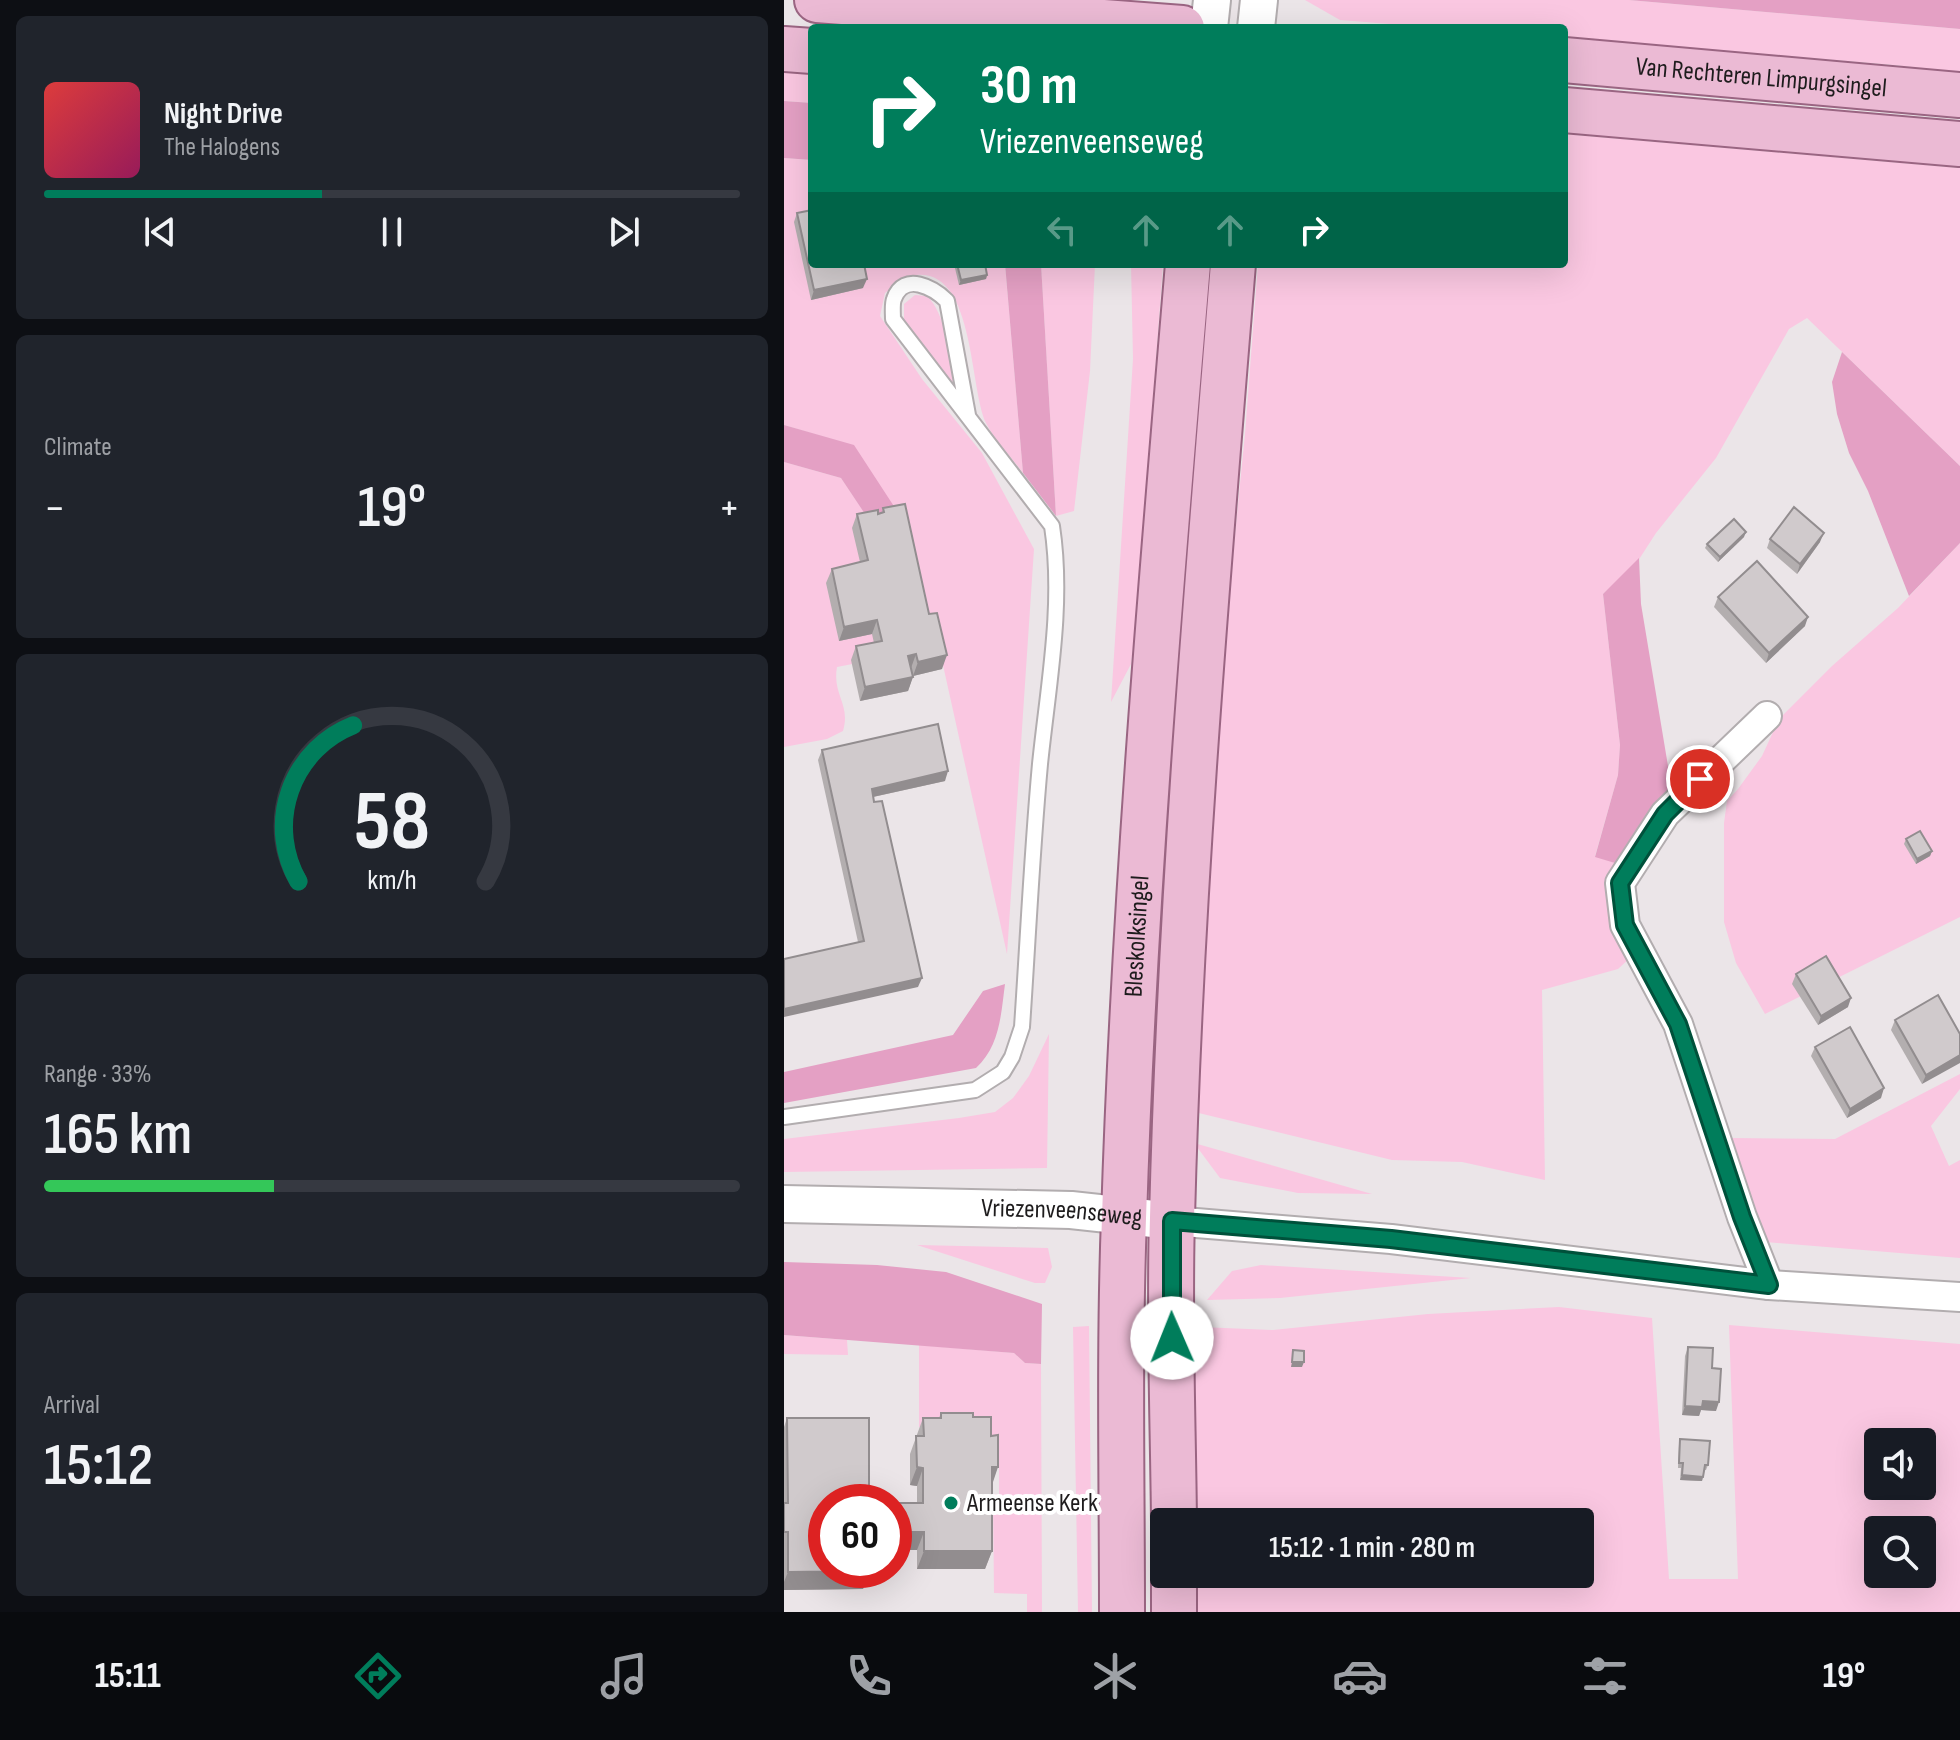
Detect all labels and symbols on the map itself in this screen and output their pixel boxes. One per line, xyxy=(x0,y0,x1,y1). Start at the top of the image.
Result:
street label: Van Rechteren Limpurgsingel xyxy=(1634,51,1888,104)
pin xyxy=(1666,745,1734,813)
street label: Bleskolksingel xyxy=(1118,875,1156,998)
street label: Vriezenveenseweg xyxy=(981,1193,1144,1233)
position arrow xyxy=(1130,1296,1214,1380)
speed limit sign: 60 xyxy=(808,1484,912,1588)
place label: Armeense Kerk xyxy=(966,1488,1098,1519)
marker: Armeense Kerk xyxy=(942,1494,960,1512)

